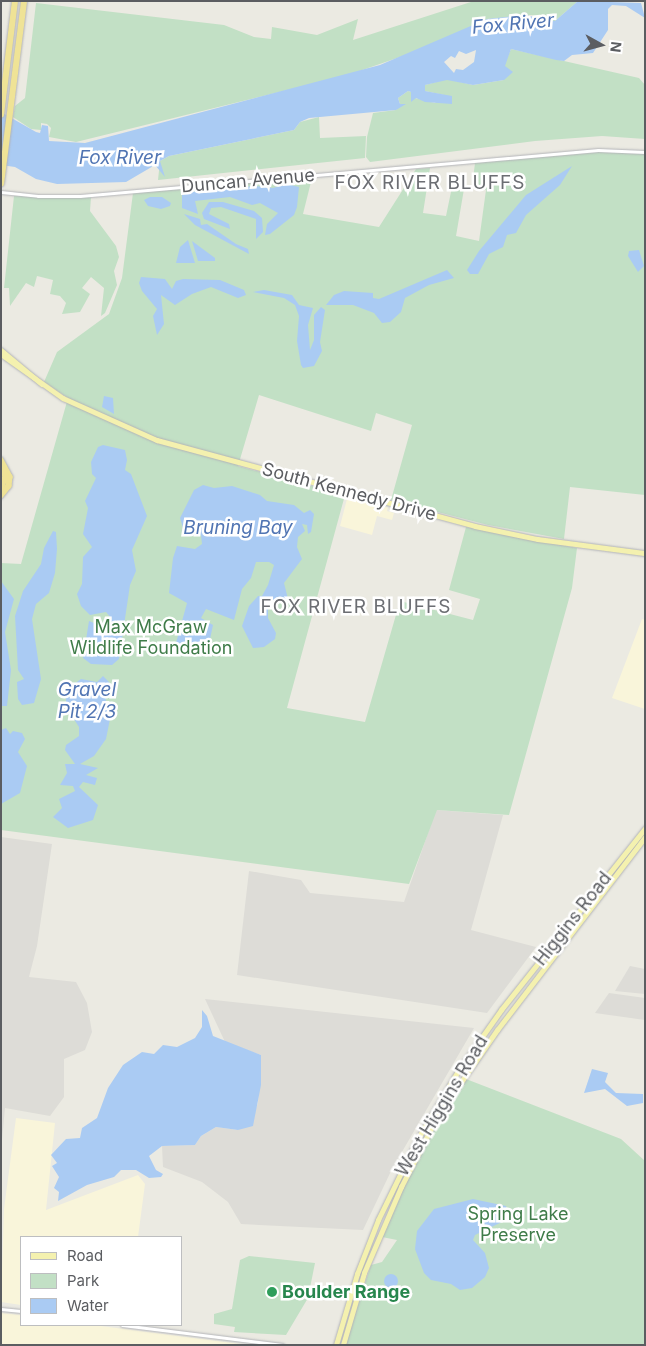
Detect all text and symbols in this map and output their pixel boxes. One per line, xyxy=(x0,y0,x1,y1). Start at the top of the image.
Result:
water label: Fox River xyxy=(471,9,555,39)
north arrow xyxy=(576,20,626,70)
text: N xyxy=(607,41,625,53)
water label: Fox River xyxy=(79,147,161,169)
street label: Duncan Avenue xyxy=(180,164,316,198)
district label: FOX RIVER BLUFFS xyxy=(333,172,527,194)
street label: South Kennedy Drive xyxy=(260,458,438,526)
water label: Bruning Bay xyxy=(183,517,293,539)
district label: FOX RIVER BLUFFS xyxy=(259,596,453,618)
park label: Max McGraw Wildlife Foundation xyxy=(70,617,232,660)
water label: Gravel Pit 2/3 xyxy=(58,679,116,723)
street label: Higgins Road xyxy=(530,868,616,970)
street label: West Higgins Road xyxy=(391,1032,493,1180)
park label: Spring Lake Preserve xyxy=(468,1204,568,1246)
legend xyxy=(20,1236,182,1326)
text: Road xyxy=(67,1246,103,1265)
text: Park xyxy=(67,1271,99,1290)
place label: Boulder Range xyxy=(282,1281,410,1303)
marker: Boulder Range xyxy=(266,1286,278,1298)
text: Water xyxy=(67,1296,109,1315)

